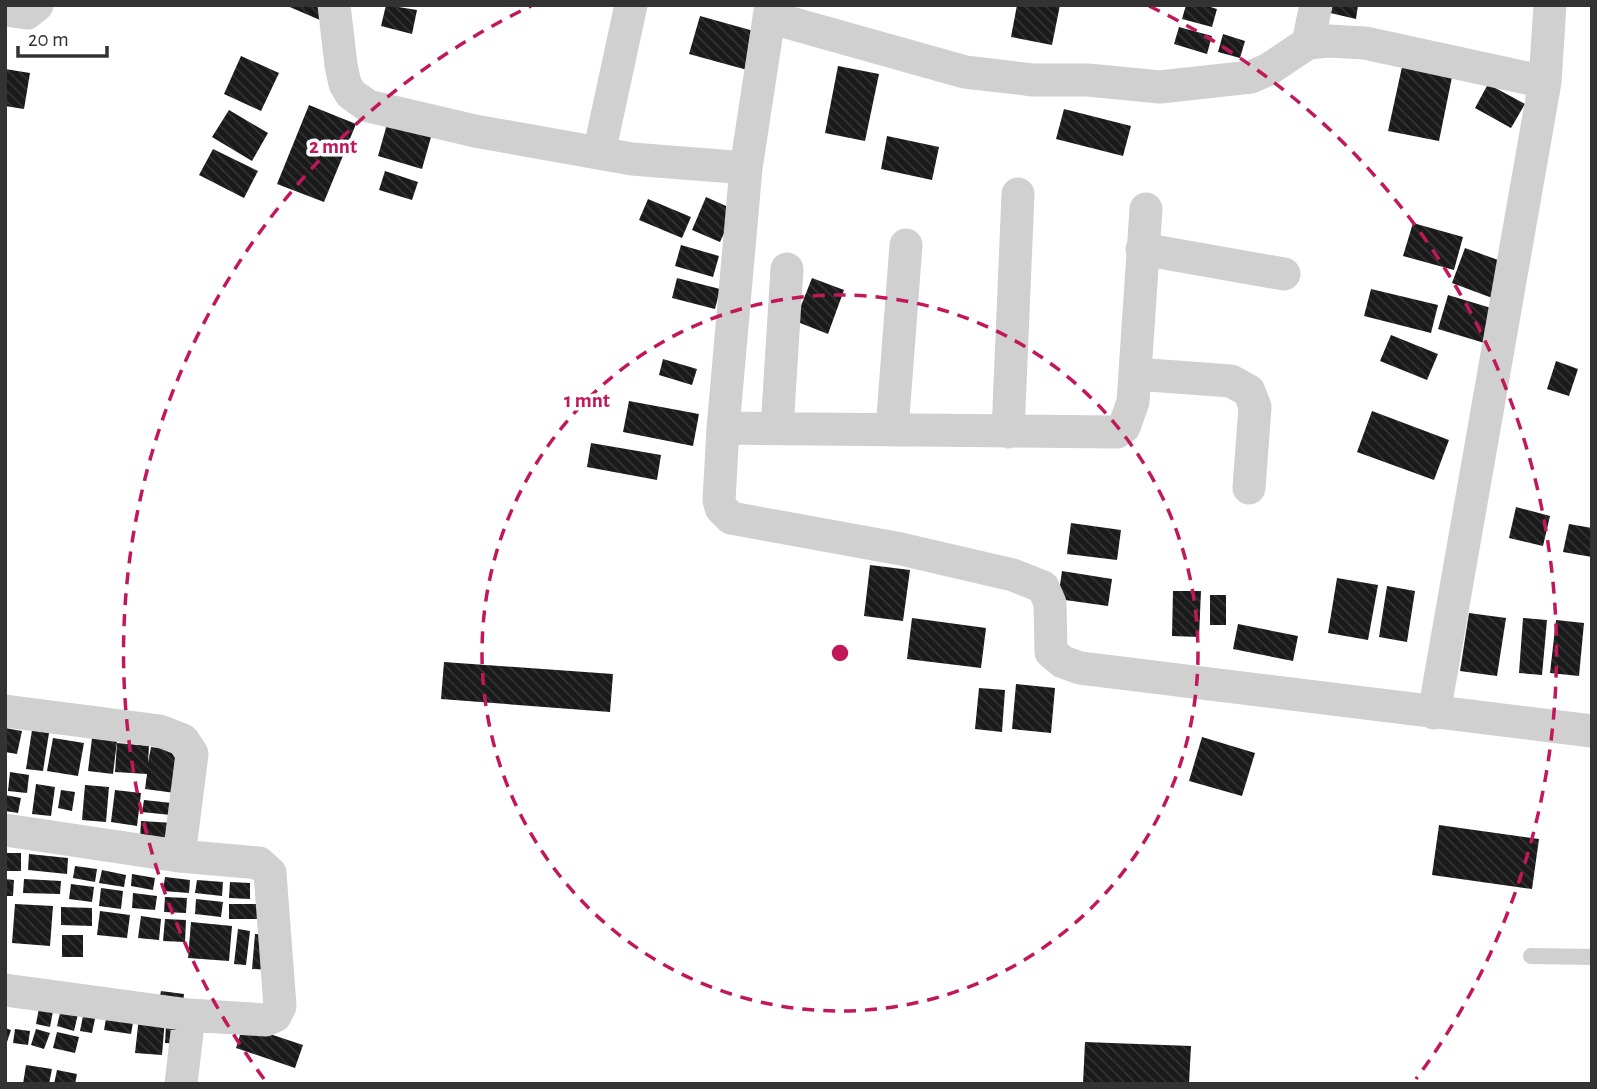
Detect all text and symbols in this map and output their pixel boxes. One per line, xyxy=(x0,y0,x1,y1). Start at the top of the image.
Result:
scale bar xyxy=(18,14,107,58)
text: 20 m xyxy=(28,29,69,50)
text: 2 mnt xyxy=(309,136,357,157)
text: 1 mnt xyxy=(564,390,610,411)
centre of rings xyxy=(828,641,852,665)

